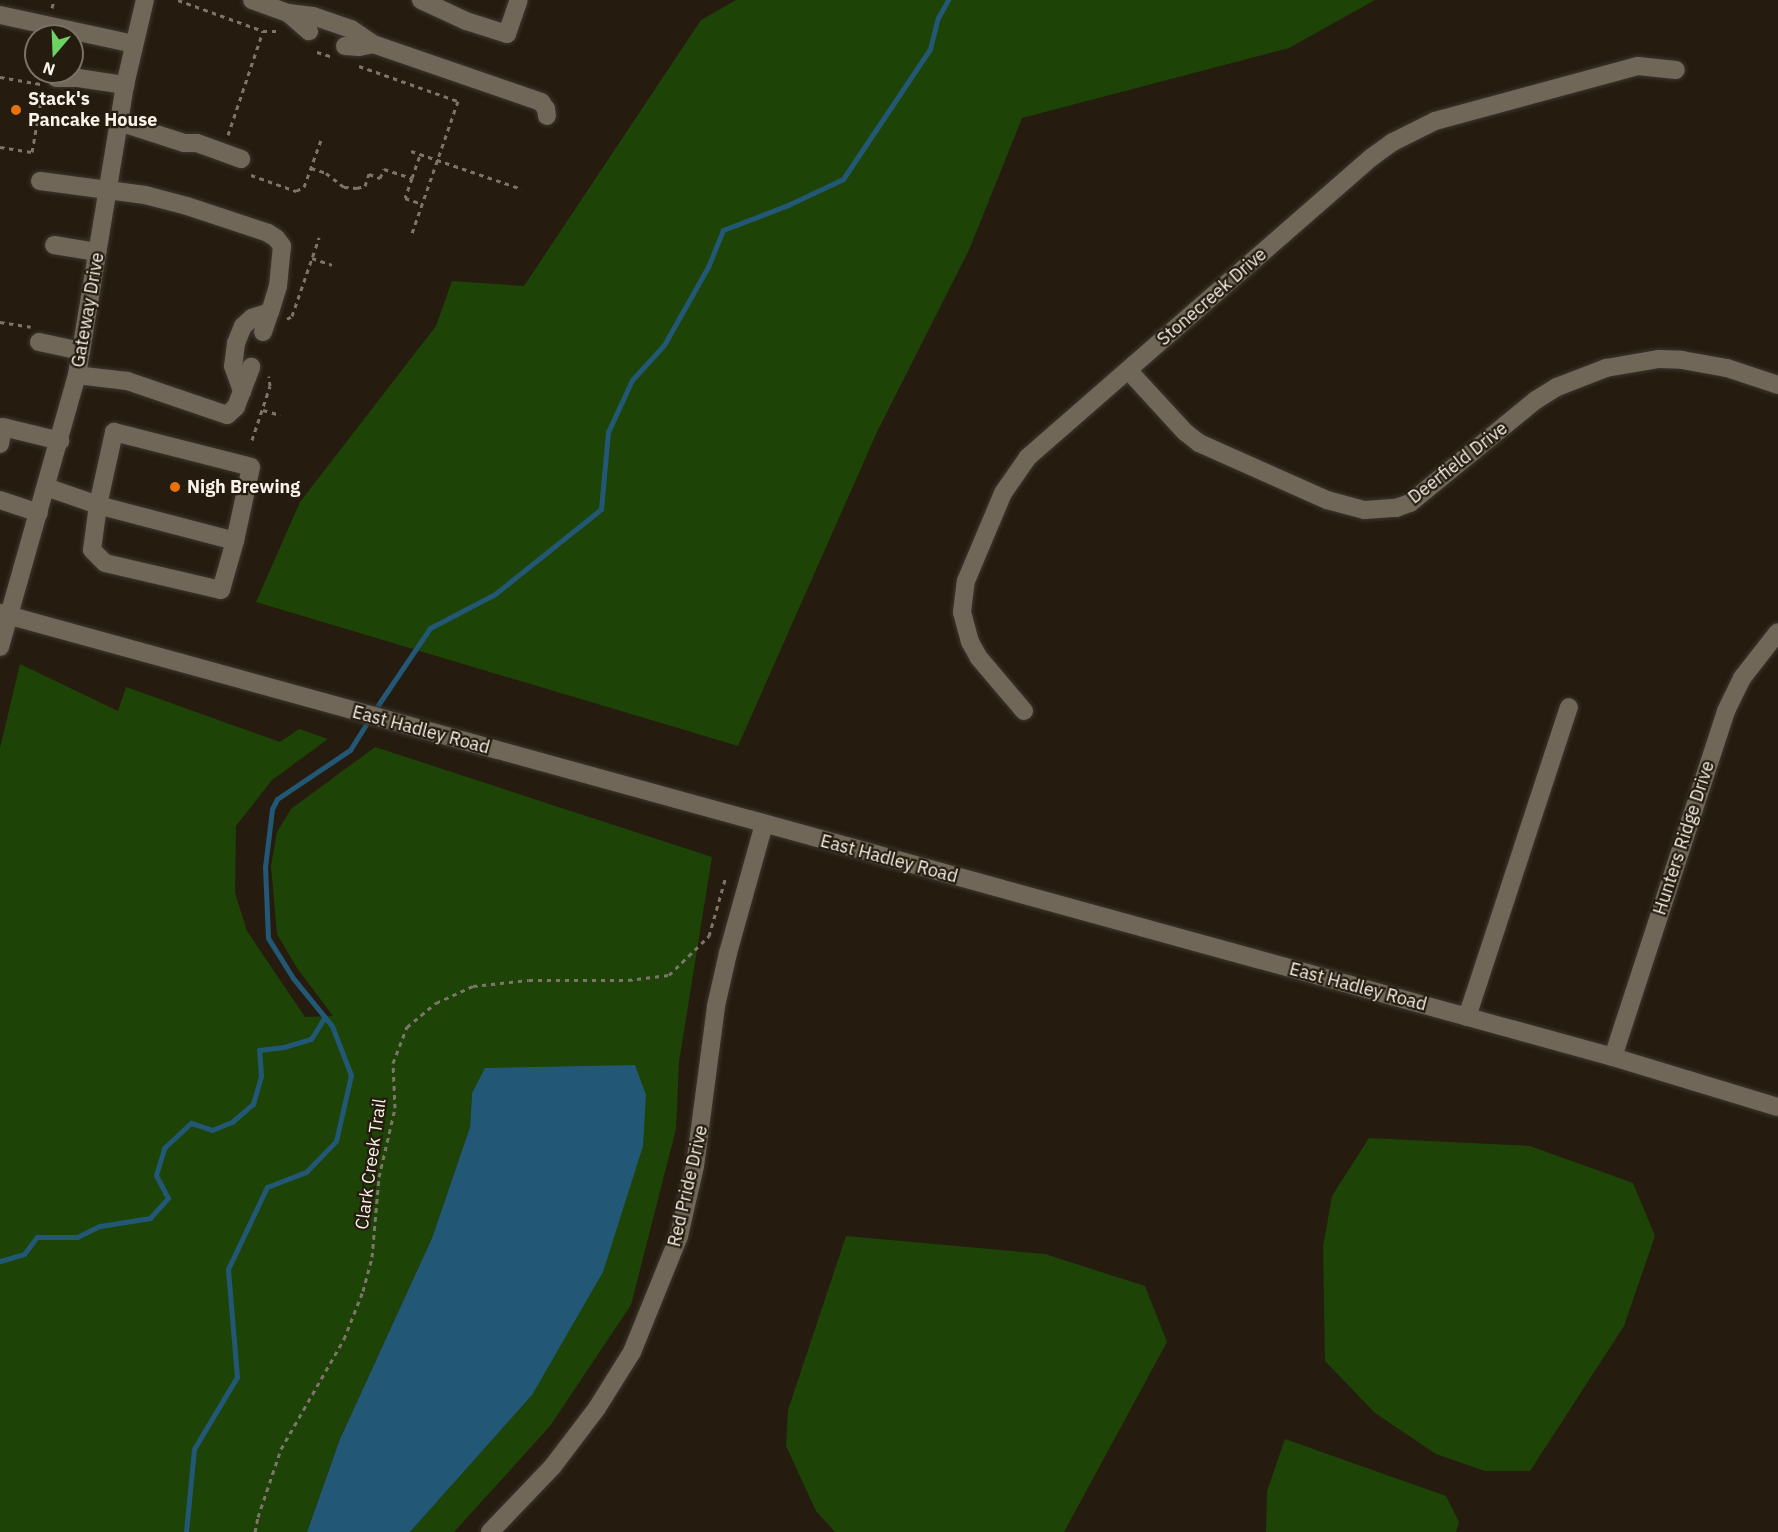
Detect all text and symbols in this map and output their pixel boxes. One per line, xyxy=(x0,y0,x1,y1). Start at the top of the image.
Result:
north arrow xyxy=(24,24,84,84)
text: N xyxy=(40,58,58,80)
place label: Stack's Pancake House xyxy=(28,89,157,132)
marker: Stack's Pancake House xyxy=(9,103,23,117)
street label: Stonecreek Drive xyxy=(1153,244,1271,350)
street label: Gateway Drive xyxy=(67,251,109,369)
street label: Deerfield Drive xyxy=(1404,418,1512,508)
place label: Nigh Brewing xyxy=(187,476,300,498)
marker: Nigh Brewing xyxy=(168,480,182,494)
street label: East Hadley Road xyxy=(350,701,492,759)
street label: Hunters Ridge Drive xyxy=(1649,758,1719,918)
street label: East Hadley Road xyxy=(818,830,960,888)
street label: East Hadley Road xyxy=(1287,958,1429,1016)
street label: Clark Creek Trail xyxy=(351,1097,391,1231)
street label: Red Pride Drive xyxy=(664,1123,712,1249)

